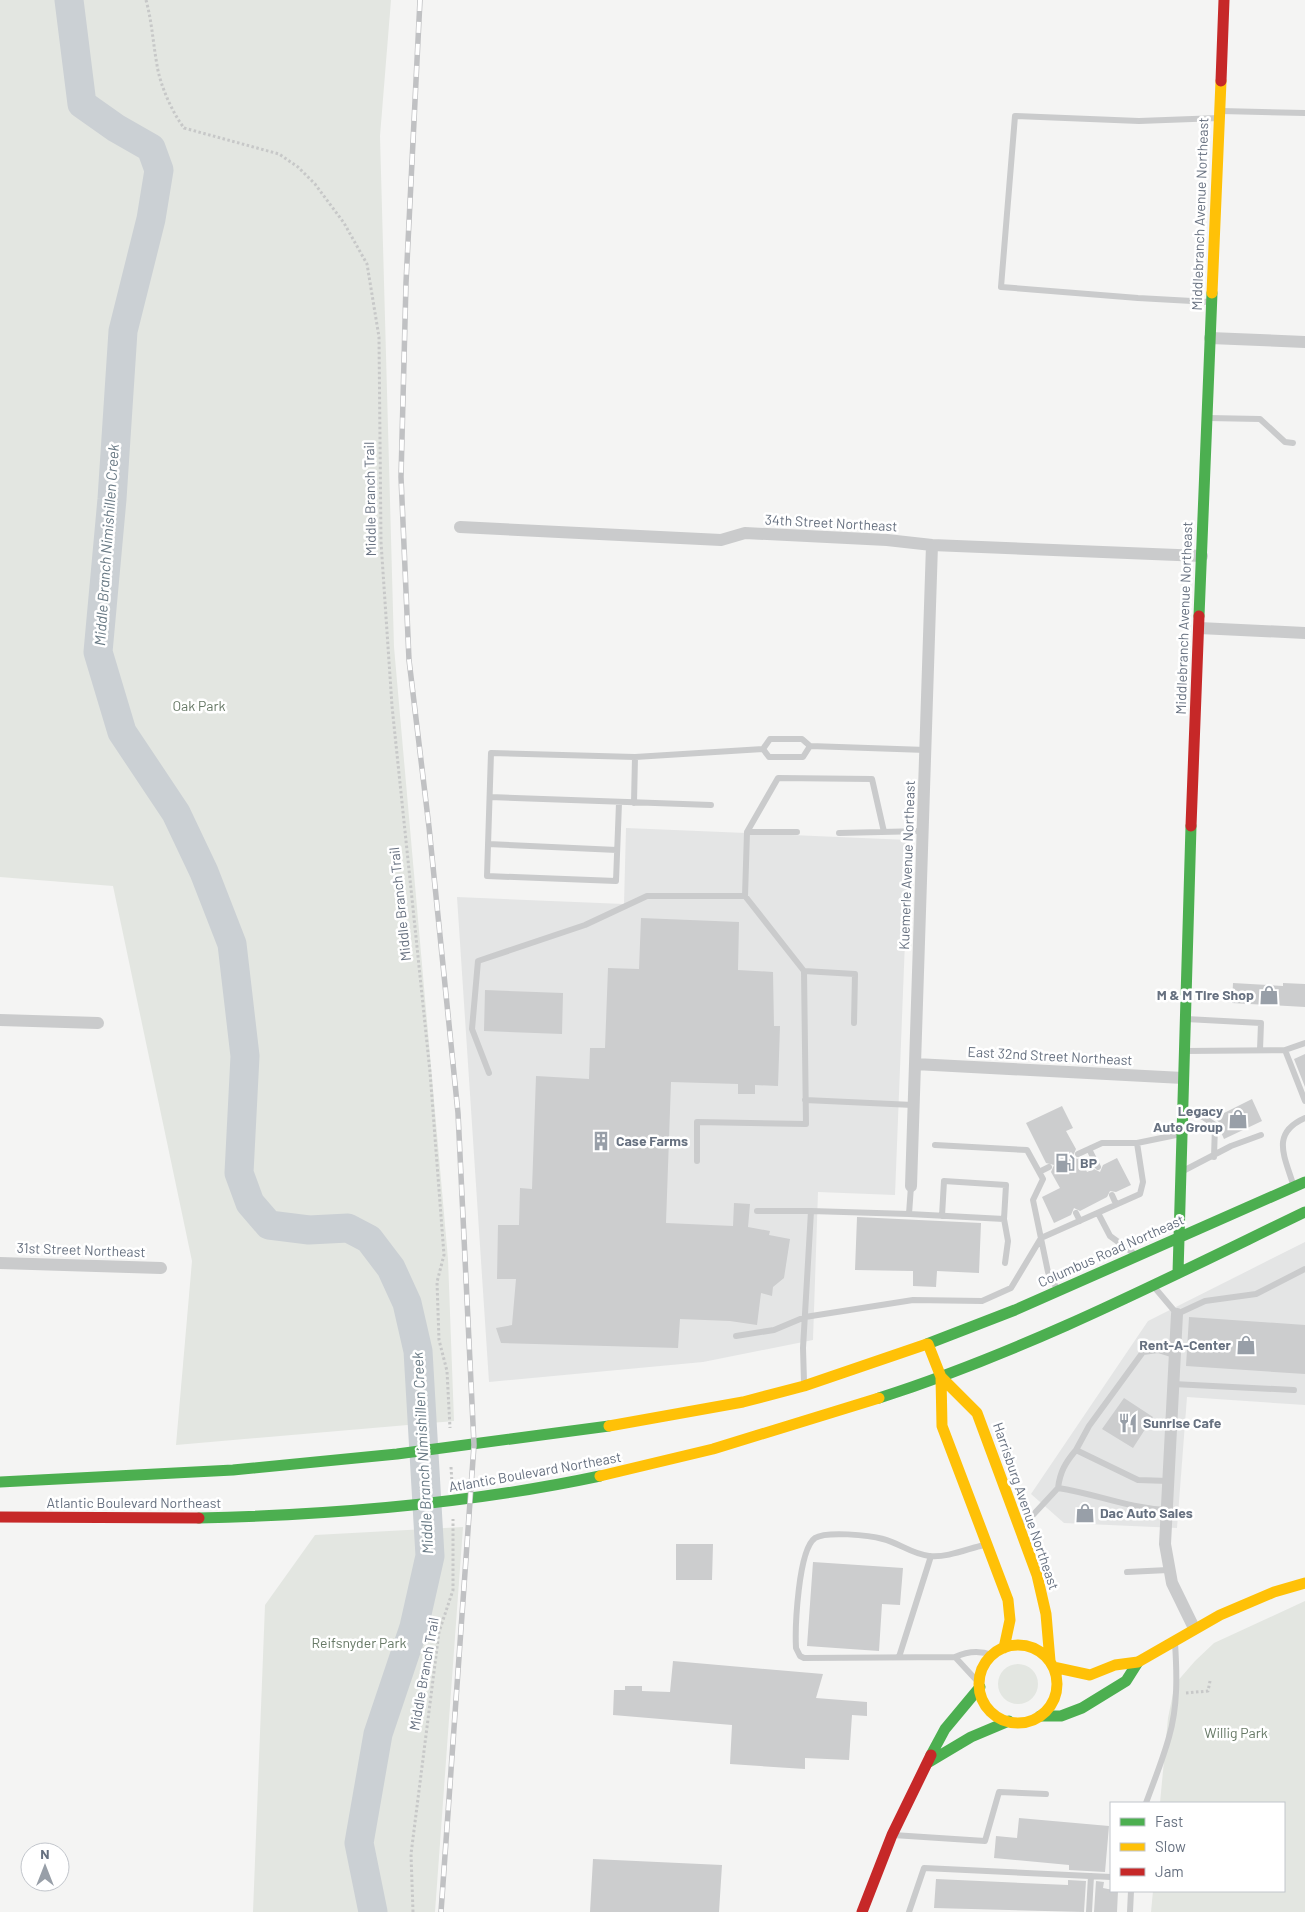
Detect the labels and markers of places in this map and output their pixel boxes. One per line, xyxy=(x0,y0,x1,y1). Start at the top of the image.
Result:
shop icon: M & M Tire Shop xyxy=(1258,984,1280,1006)
place label: M & M Tire Shop xyxy=(1157,986,1254,1003)
place label: Legacy Auto Group xyxy=(1153,1102,1223,1135)
shop icon: Legacy Auto Group xyxy=(1227,1108,1249,1130)
building icon: Case Farms xyxy=(590,1130,612,1152)
place label: Case Farms xyxy=(616,1132,688,1149)
fuel station icon: BP xyxy=(1054,1152,1076,1174)
place label: BP xyxy=(1080,1154,1097,1171)
shop icon: Rent-A-Center xyxy=(1235,1334,1257,1356)
place label: Rent-A-Center xyxy=(1139,1336,1232,1353)
restaurant icon: Sunrise Cafe xyxy=(1117,1412,1139,1434)
place label: Sunrise Cafe xyxy=(1143,1414,1222,1431)
shop icon: Dac Auto Sales xyxy=(1074,1502,1096,1524)
place label: Dac Auto Sales xyxy=(1100,1504,1193,1521)

